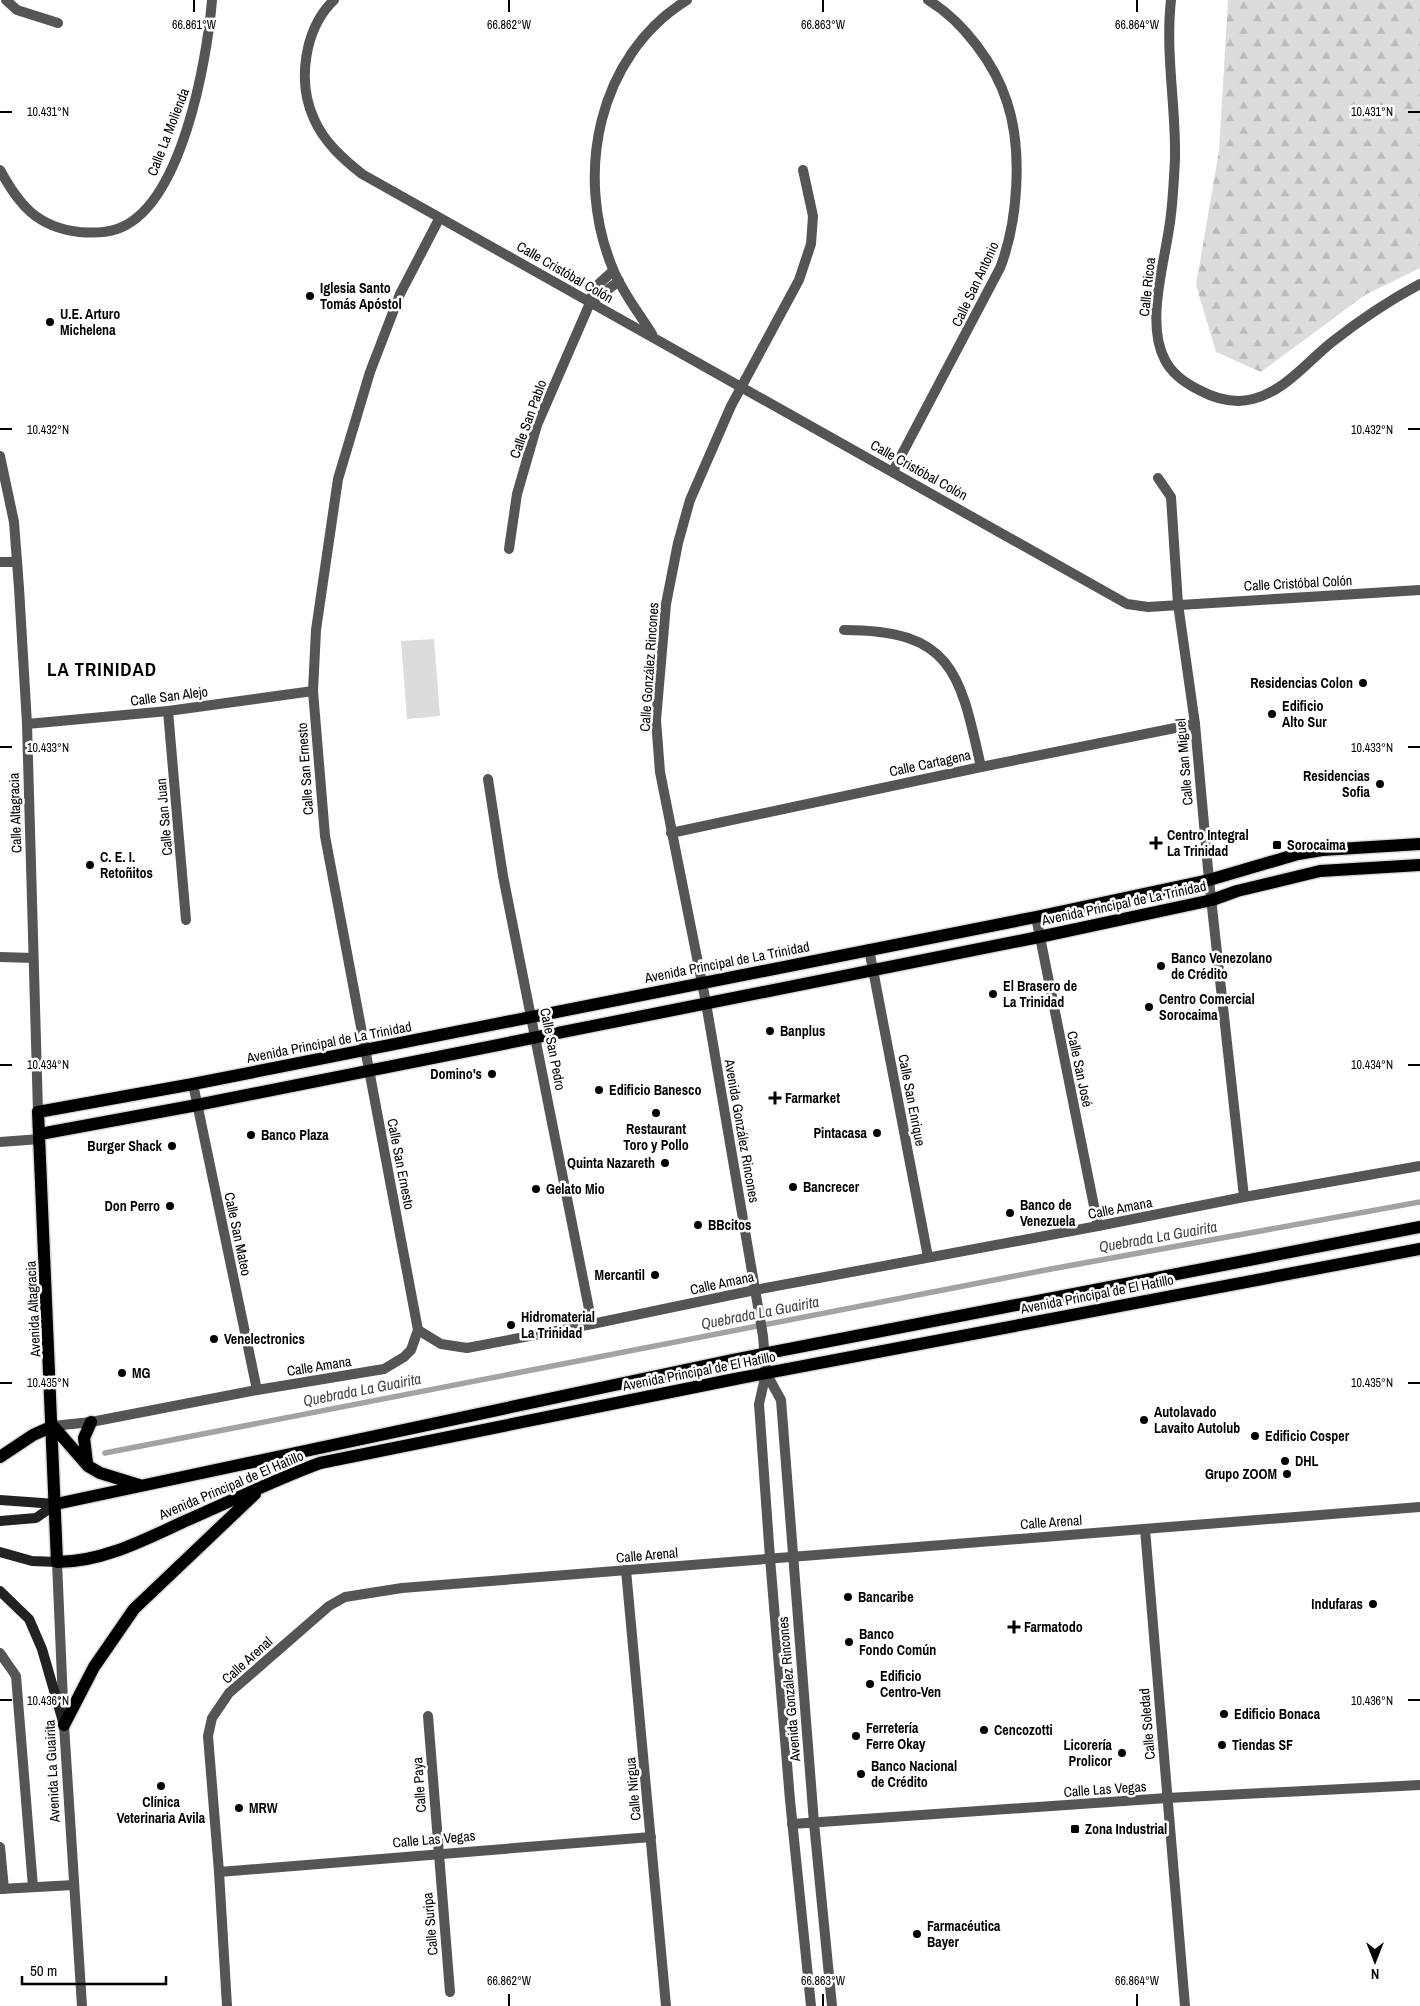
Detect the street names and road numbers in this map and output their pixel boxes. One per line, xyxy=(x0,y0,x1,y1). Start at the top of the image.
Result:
street label: Calle La Molienda xyxy=(143,85,193,178)
street label: Calle Cristóbal Colón xyxy=(514,237,616,307)
street label: Calle San Antonio xyxy=(947,239,1003,329)
street label: Calle Ricoa xyxy=(1135,256,1159,317)
street label: Calle San Pablo xyxy=(505,377,551,461)
street label: Calle Cristóbal Colón xyxy=(867,436,971,504)
street label: Calle Cristóbal Colón xyxy=(1243,571,1353,595)
street label: Calle González Rincones xyxy=(636,602,663,732)
street label: Calle San Alejo xyxy=(129,682,209,710)
street label: Calle San Miguel xyxy=(1171,718,1197,806)
street label: Calle San Ernesto xyxy=(293,722,317,816)
street label: Calle Cartagena xyxy=(888,745,973,780)
street label: Calle Altagracia xyxy=(5,772,25,853)
street label: Calle San Juan xyxy=(152,777,176,857)
street label: Avenida Principal de La Trinidad xyxy=(1039,877,1208,929)
street label: Avenida Principal de La Trinidad xyxy=(642,937,811,987)
street label: Calle San Pedro xyxy=(536,1006,570,1092)
street label: Avenida Principal de La Trinidad xyxy=(244,1017,413,1067)
street label: Calle San José xyxy=(1063,1029,1097,1109)
street label: Calle San Enrique xyxy=(894,1053,930,1147)
street label: Avenida González Rincones xyxy=(720,1057,764,1204)
street label: Calle San Ernesto xyxy=(383,1117,419,1211)
street label: Calle San Mateo xyxy=(220,1191,256,1277)
street label: Calle Amana xyxy=(1086,1193,1154,1223)
street label: Avenida Altagracia xyxy=(21,1260,45,1358)
street label: Calle Amana xyxy=(688,1267,756,1299)
street label: Avenida Principal de El Hatillo xyxy=(1018,1270,1175,1318)
street label: Avenida Principal de El Hatillo xyxy=(620,1347,777,1395)
street label: Calle Amana xyxy=(285,1352,353,1380)
street label: Avenida Principal de El Hatillo xyxy=(155,1446,306,1524)
street label: Calle Arenal xyxy=(1019,1511,1083,1533)
street label: Calle Arenal xyxy=(615,1543,679,1567)
street label: Avenida González Rincones xyxy=(774,1616,804,1763)
street label: Calle Arenal xyxy=(218,1633,276,1687)
street label: Calle Soledad xyxy=(1135,1688,1159,1760)
street label: Avenida La Guairita xyxy=(40,1719,64,1824)
street label: Calle Paya xyxy=(408,1756,430,1813)
street label: Calle Nirgua xyxy=(621,1756,645,1822)
street label: Calle Las Vegas xyxy=(1063,1777,1147,1801)
street label: Calle Las Vegas xyxy=(392,1826,476,1852)
street label: Calle Suripa xyxy=(418,1891,442,1956)

